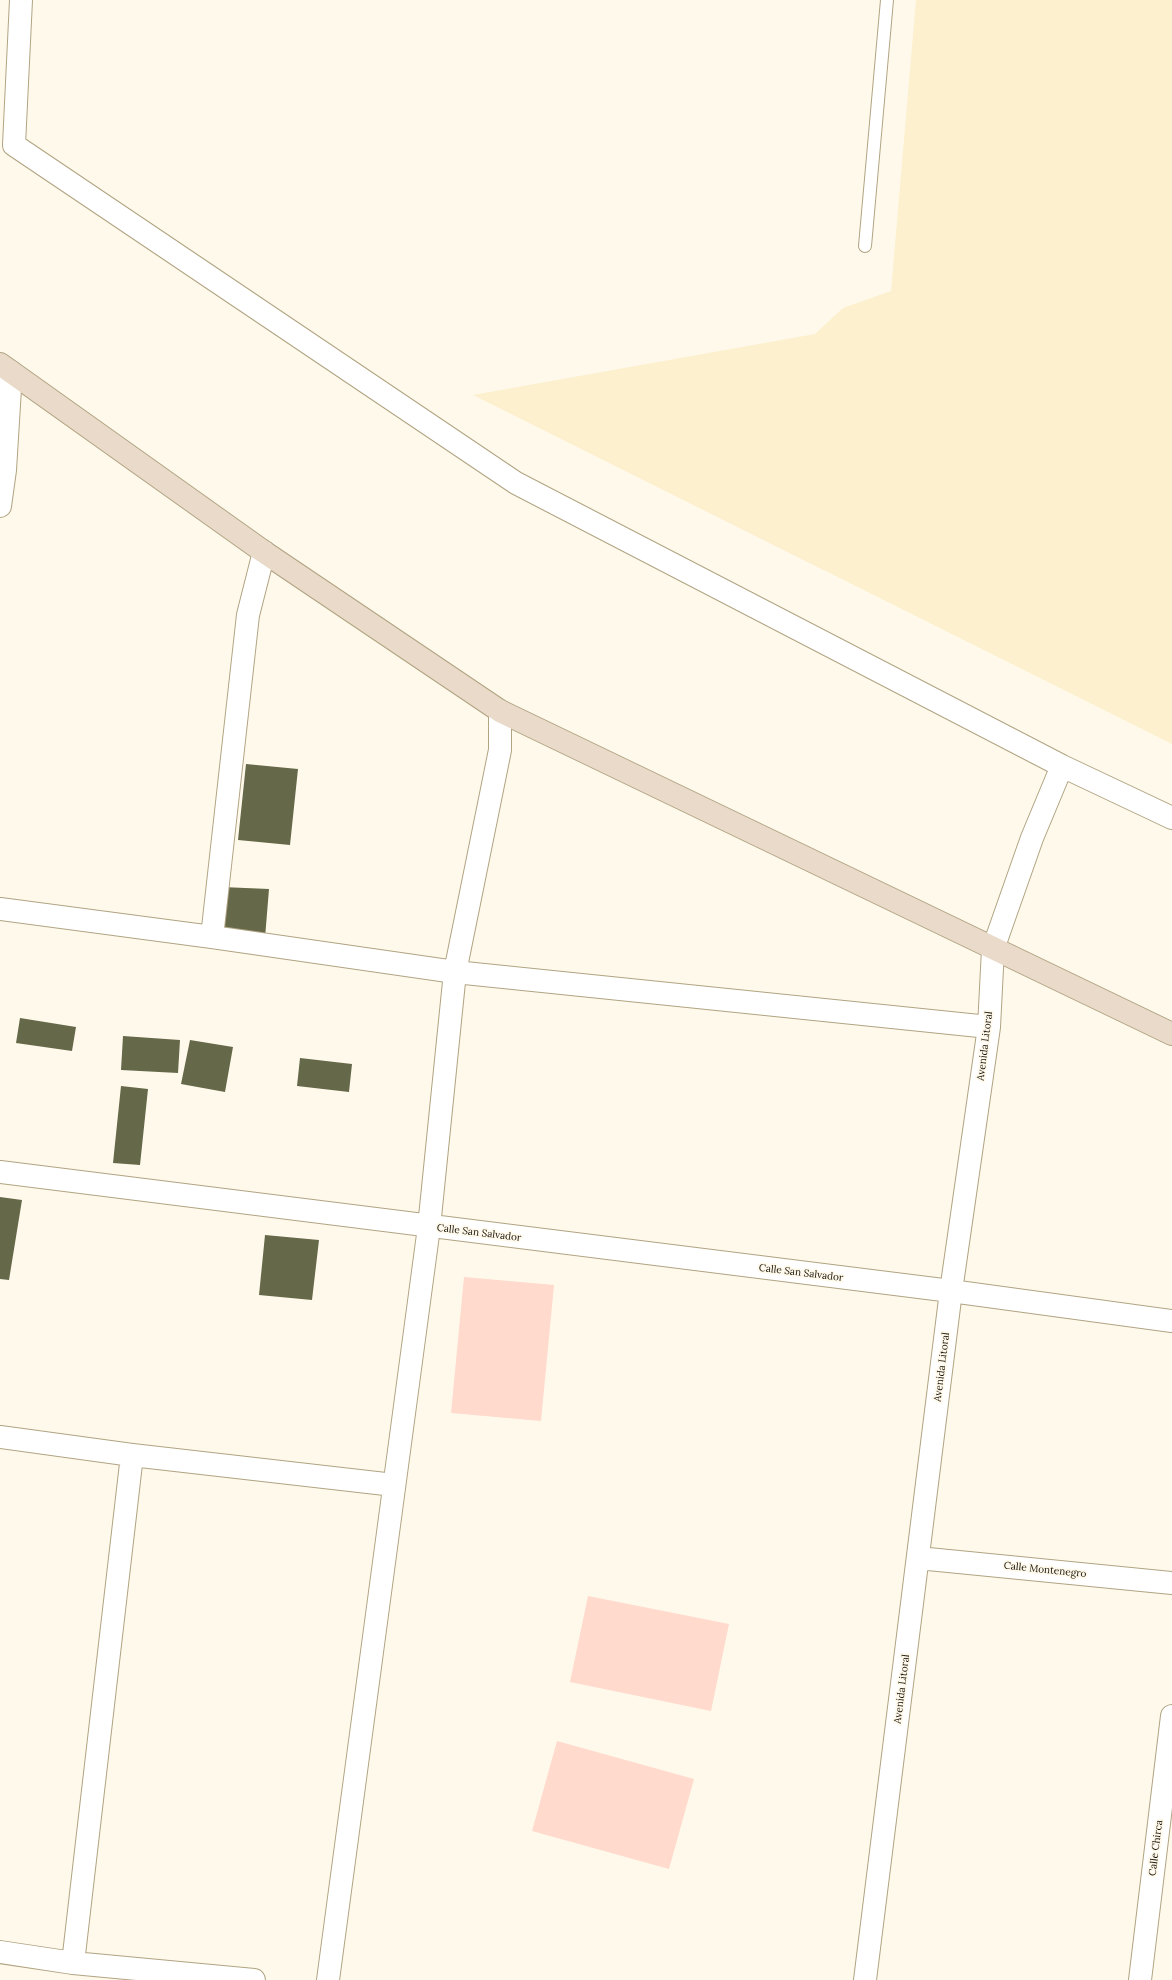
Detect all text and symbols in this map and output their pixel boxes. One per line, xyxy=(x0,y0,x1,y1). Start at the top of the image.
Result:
street label: Avenida Litoral xyxy=(975,1011,995,1081)
street label: Calle San Salvador xyxy=(436,1222,522,1244)
street label: Calle San Salvador xyxy=(758,1262,844,1284)
street label: Avenida Litoral xyxy=(932,1332,952,1402)
street label: Calle Montenegro xyxy=(1003,1560,1087,1580)
street label: Avenida Litoral xyxy=(892,1654,912,1724)
street label: Calle Chirca xyxy=(1147,1819,1165,1877)

